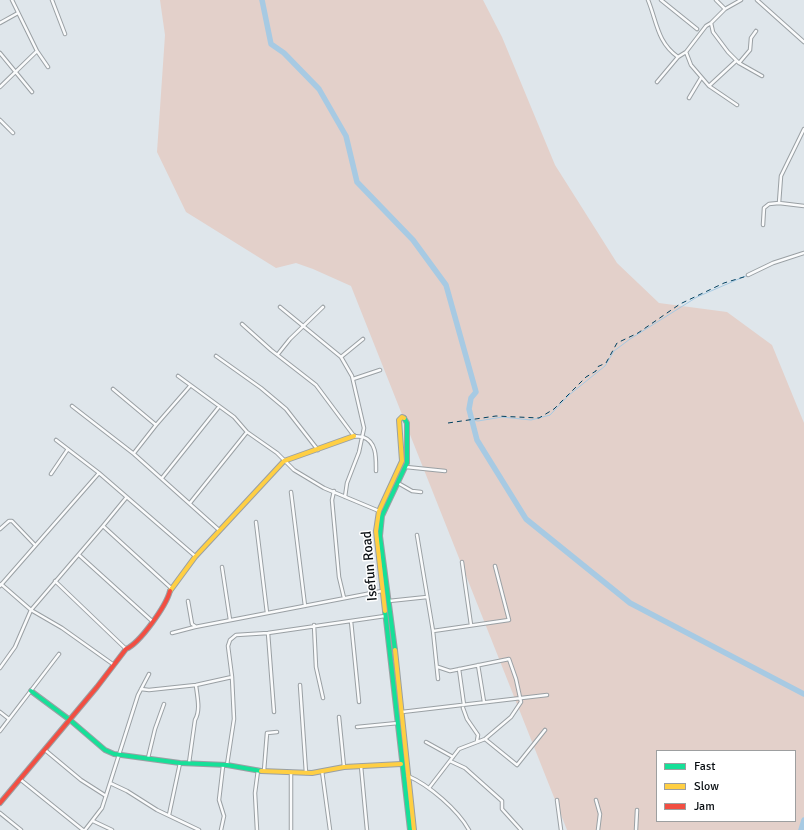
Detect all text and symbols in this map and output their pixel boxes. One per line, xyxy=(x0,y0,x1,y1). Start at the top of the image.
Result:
street label: Isefun Road xyxy=(359,530,381,602)
legend xyxy=(656,750,796,822)
text: Fast xyxy=(694,759,715,774)
text: Slow xyxy=(694,779,719,794)
text: Jam xyxy=(694,799,715,814)

